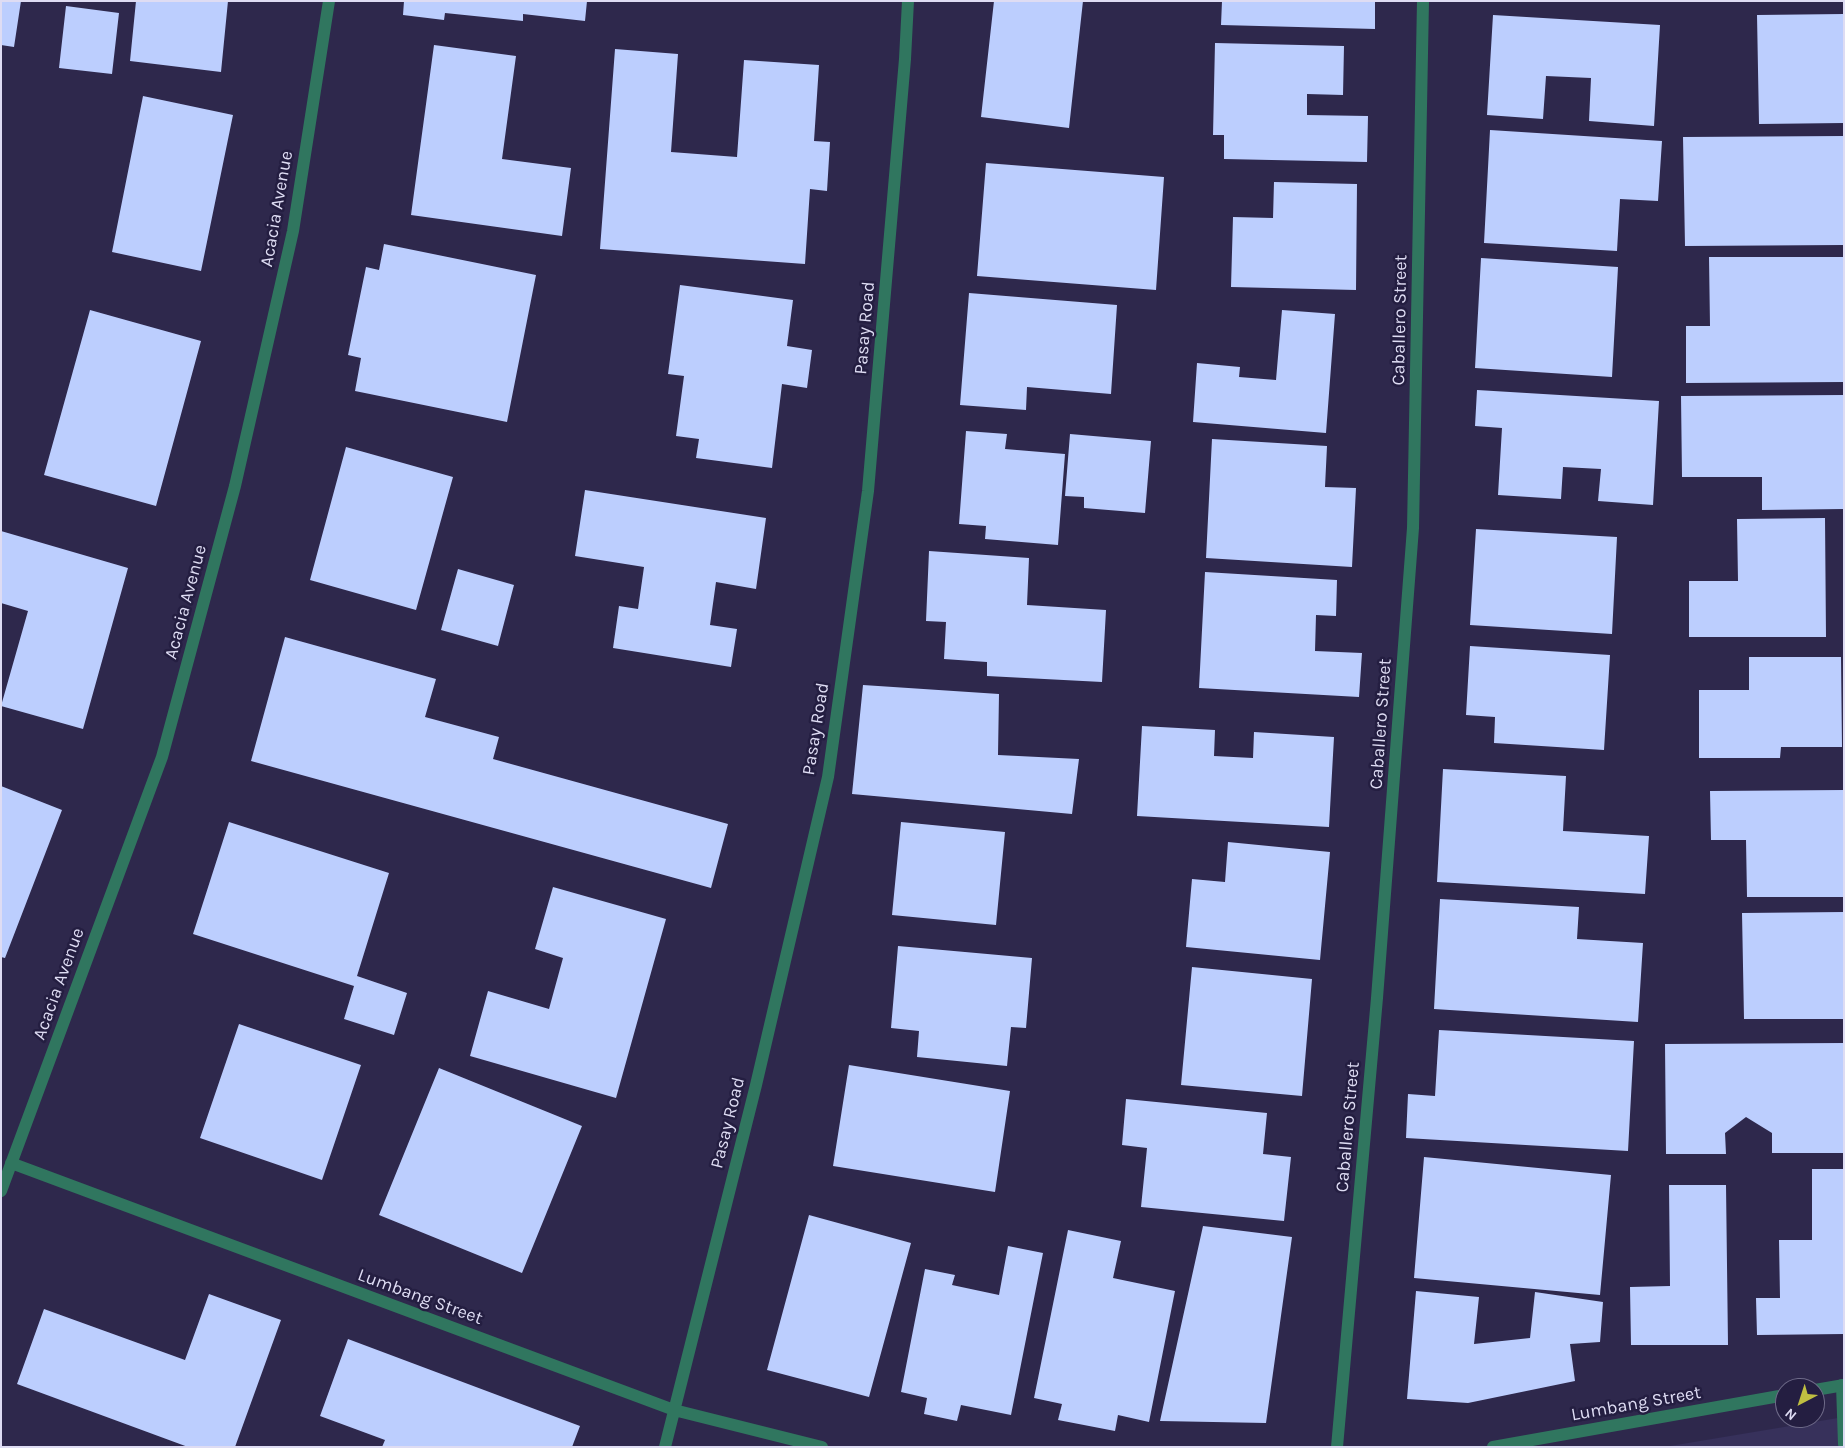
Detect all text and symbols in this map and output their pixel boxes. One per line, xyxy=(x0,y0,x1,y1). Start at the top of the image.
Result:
street label: Acacia Avenue xyxy=(256,149,298,269)
street label: Caballero Street xyxy=(1388,254,1412,386)
street label: Pasay Road xyxy=(850,281,880,375)
street label: Acacia Avenue xyxy=(160,542,212,662)
street label: Caballero Street xyxy=(1366,658,1396,790)
street label: Pasay Road xyxy=(798,681,834,777)
street label: Acacia Avenue xyxy=(29,925,89,1043)
street label: Caballero Street xyxy=(1332,1061,1364,1193)
street label: Pasay Road xyxy=(706,1075,750,1171)
street label: Lumbang Street xyxy=(355,1264,485,1330)
north arrow xyxy=(1775,1378,1825,1428)
street label: Lumbang Street xyxy=(1569,1382,1703,1426)
text: N xyxy=(1781,1404,1800,1424)

